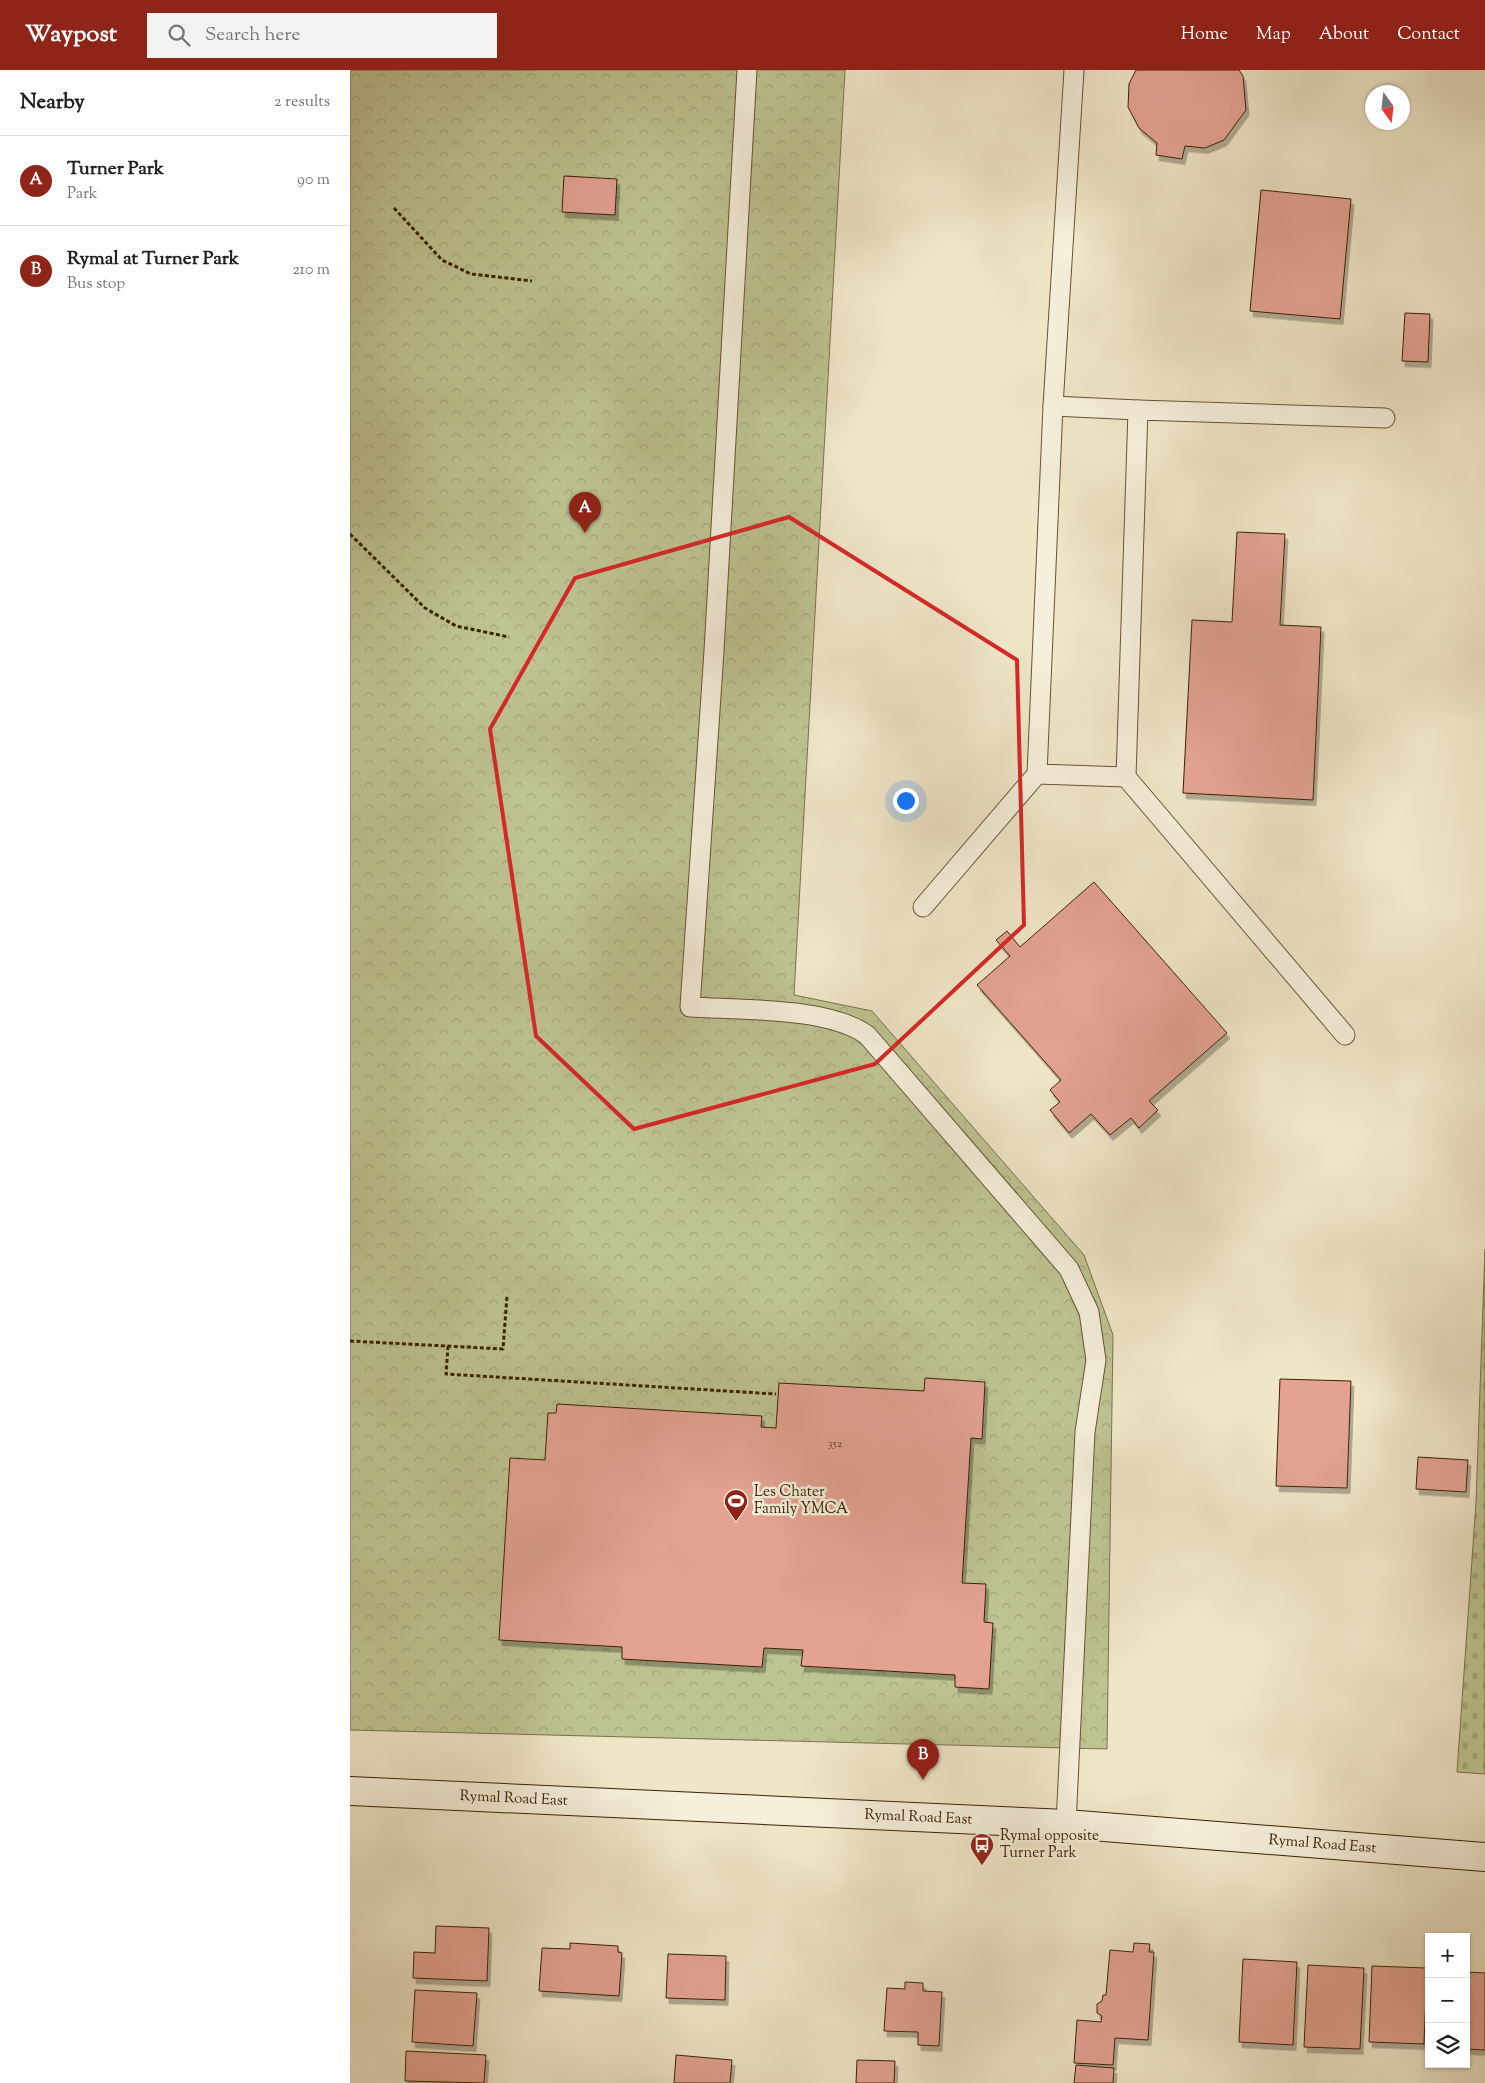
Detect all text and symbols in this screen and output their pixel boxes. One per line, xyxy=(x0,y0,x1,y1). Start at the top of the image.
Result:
search box xyxy=(147,13,497,58)
text: Waypost xyxy=(25,18,117,52)
icon: search xyxy=(165,21,193,49)
text: Search here xyxy=(205,22,300,49)
text: Home xyxy=(1181,22,1228,48)
text: Map xyxy=(1256,22,1291,48)
text: About xyxy=(1319,22,1369,48)
text: Contact xyxy=(1397,22,1460,48)
north arrow xyxy=(1365,85,1410,130)
text: Nearby xyxy=(20,88,85,118)
text: 2 results xyxy=(274,91,330,114)
text: Turner Park xyxy=(67,156,164,183)
text: A xyxy=(30,169,43,192)
text: 90 m xyxy=(297,169,330,192)
text: Park xyxy=(67,183,98,206)
text: Rymal at Turner Park xyxy=(67,246,239,273)
text: B xyxy=(31,259,41,282)
text: 210 m xyxy=(292,259,330,282)
text: Bus stop xyxy=(67,273,125,296)
pin: A xyxy=(569,492,601,533)
your location xyxy=(893,788,919,814)
house number: 352 xyxy=(828,1435,843,1453)
place label: Les Chater Family YMCA xyxy=(754,1482,848,1520)
sports icon: Les Chater Family YMCA xyxy=(723,1488,749,1522)
pin: B xyxy=(907,1739,939,1780)
street label: Rymal Road East xyxy=(459,1786,568,1812)
street label: Rymal Road East xyxy=(864,1804,973,1830)
place label: Rymal opposite Turner Park xyxy=(1000,1826,1099,1864)
street label: Rymal Road East xyxy=(1268,1829,1377,1859)
bus stop icon: Rymal opposite Turner Park xyxy=(969,1832,995,1866)
map controls xyxy=(1425,1933,1470,2068)
button: + xyxy=(1425,1933,1470,1978)
button: − xyxy=(1425,1978,1470,2023)
button: layers xyxy=(1425,2023,1470,2068)

